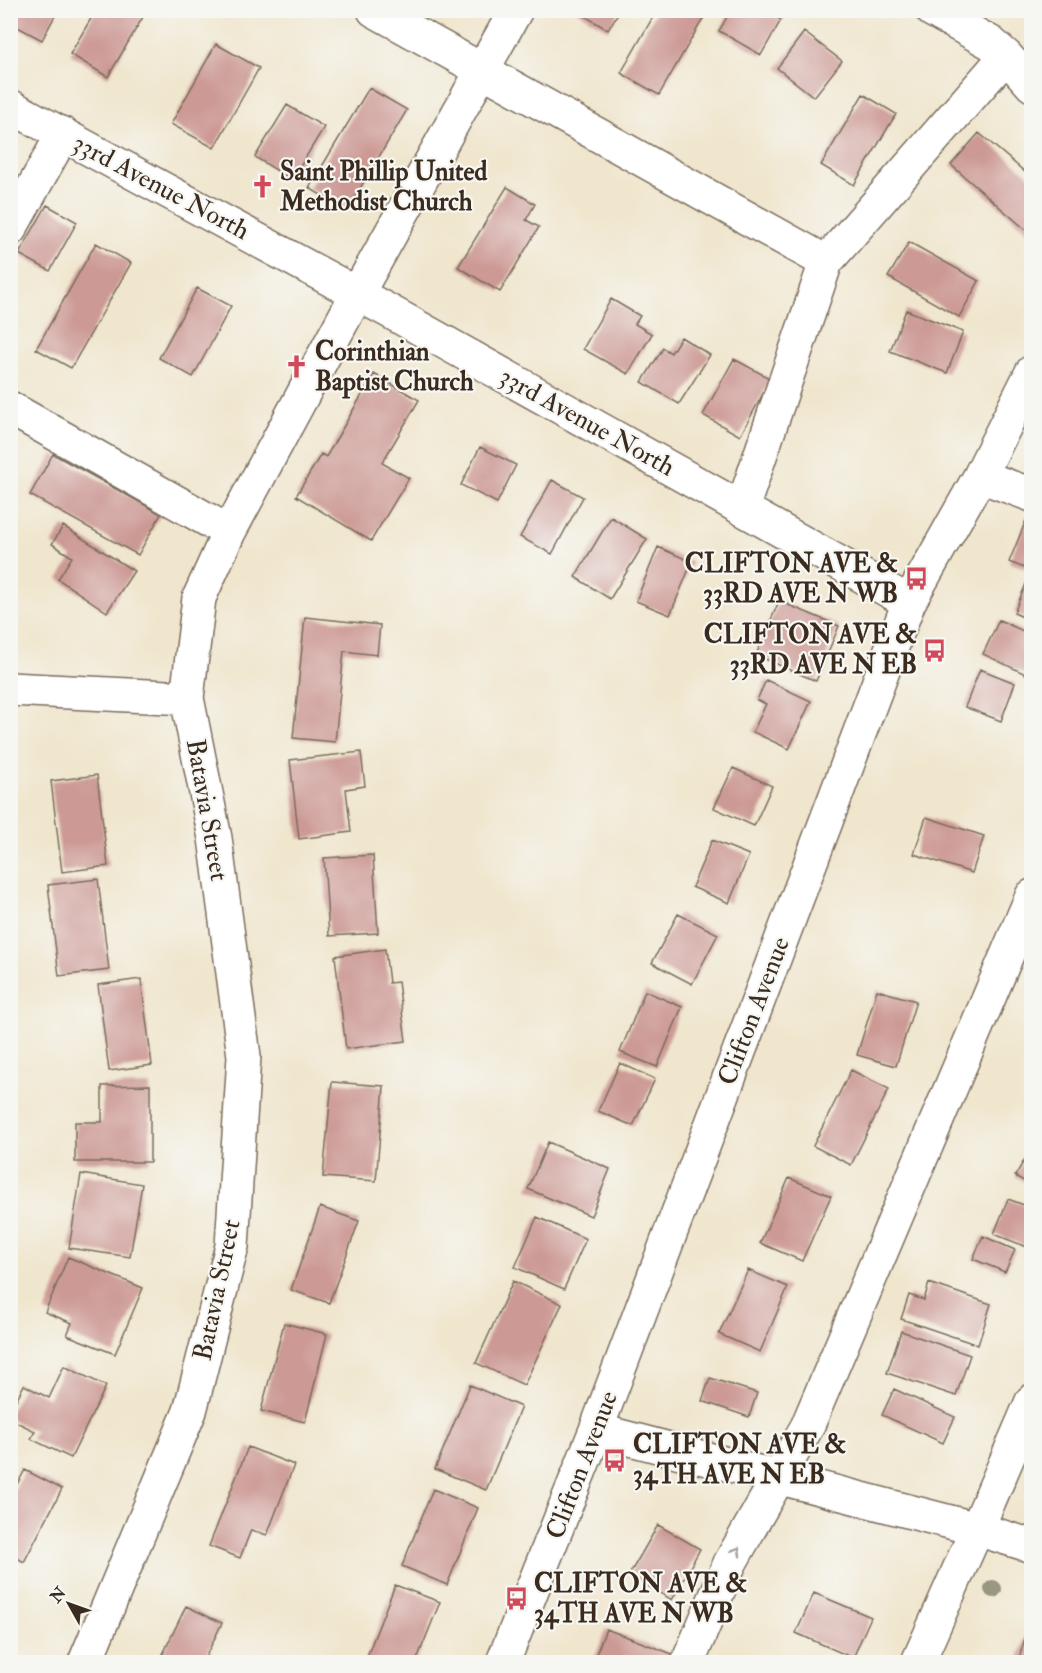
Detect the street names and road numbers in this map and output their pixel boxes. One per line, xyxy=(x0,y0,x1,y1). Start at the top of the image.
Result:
street label: 33rd Avenue North xyxy=(67,127,255,247)
street label: 33rd Avenue North xyxy=(494,361,681,484)
street label: Batavia Street xyxy=(179,737,235,883)
street label: Clifton Avenue xyxy=(711,932,797,1090)
street label: Batavia Street xyxy=(186,1217,248,1363)
street label: Clifton Avenue xyxy=(539,1386,625,1544)

